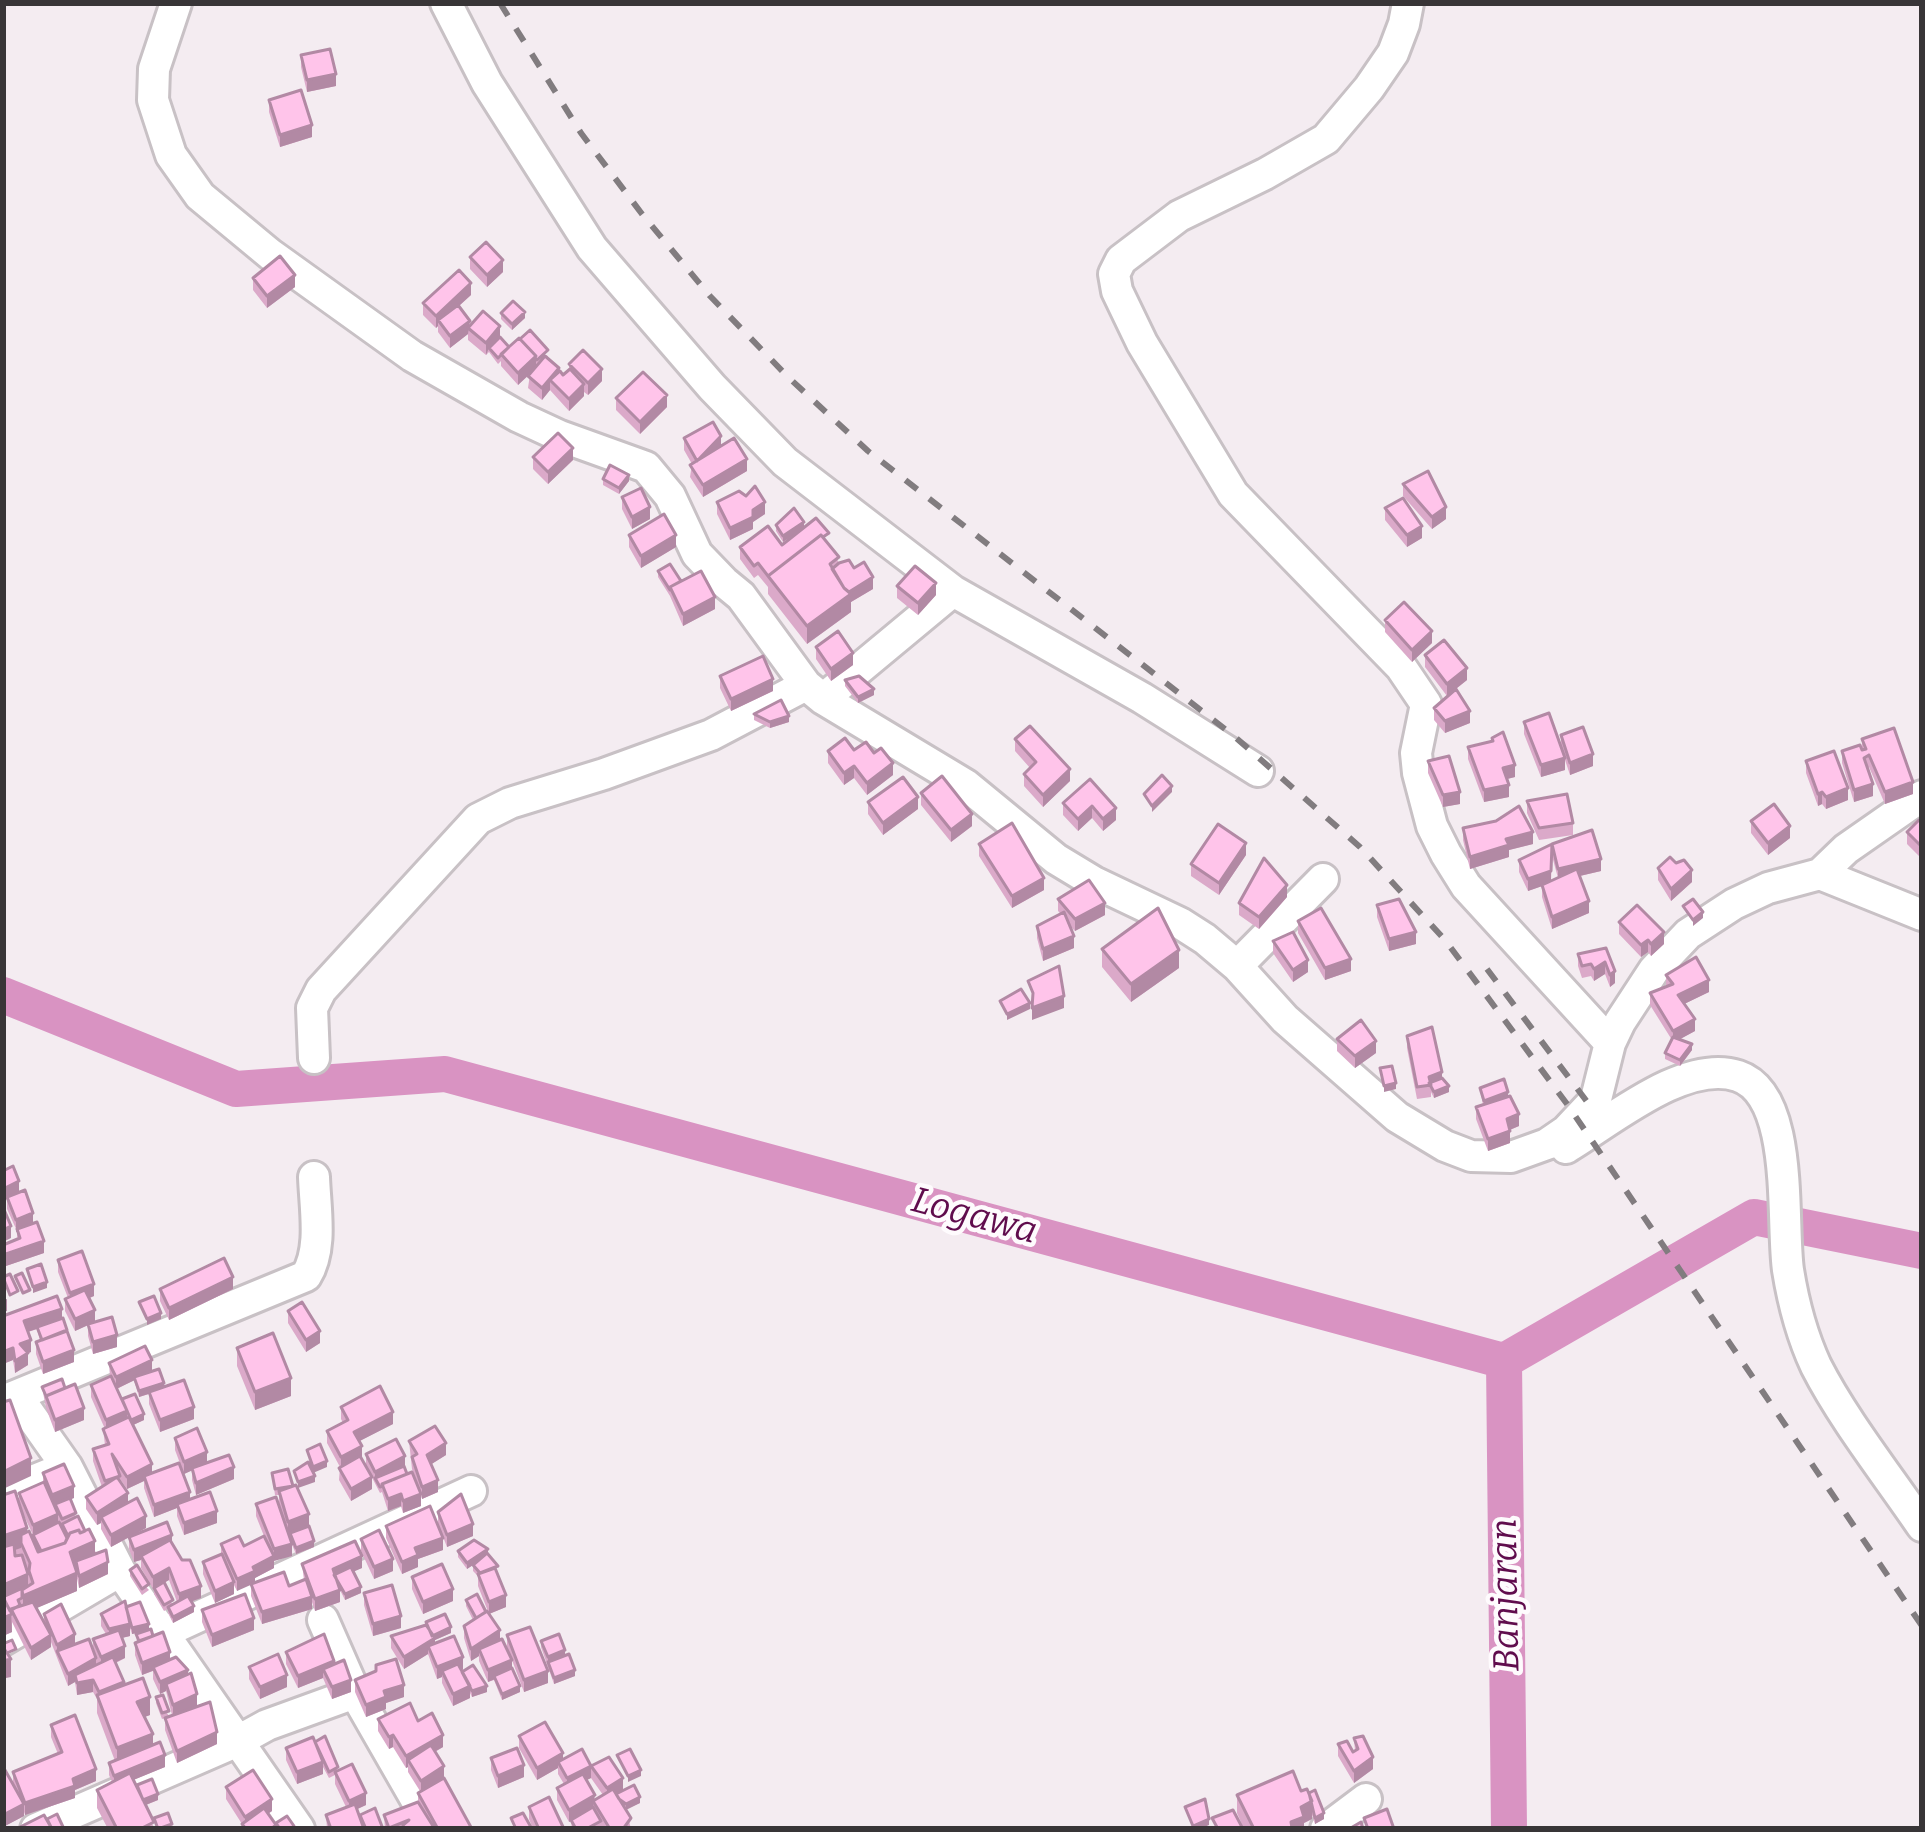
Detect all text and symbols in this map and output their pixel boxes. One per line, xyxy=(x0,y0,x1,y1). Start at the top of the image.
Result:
water label: Logawa xyxy=(907,1180,1041,1254)
water label: Banjaran xyxy=(1484,1518,1530,1672)

